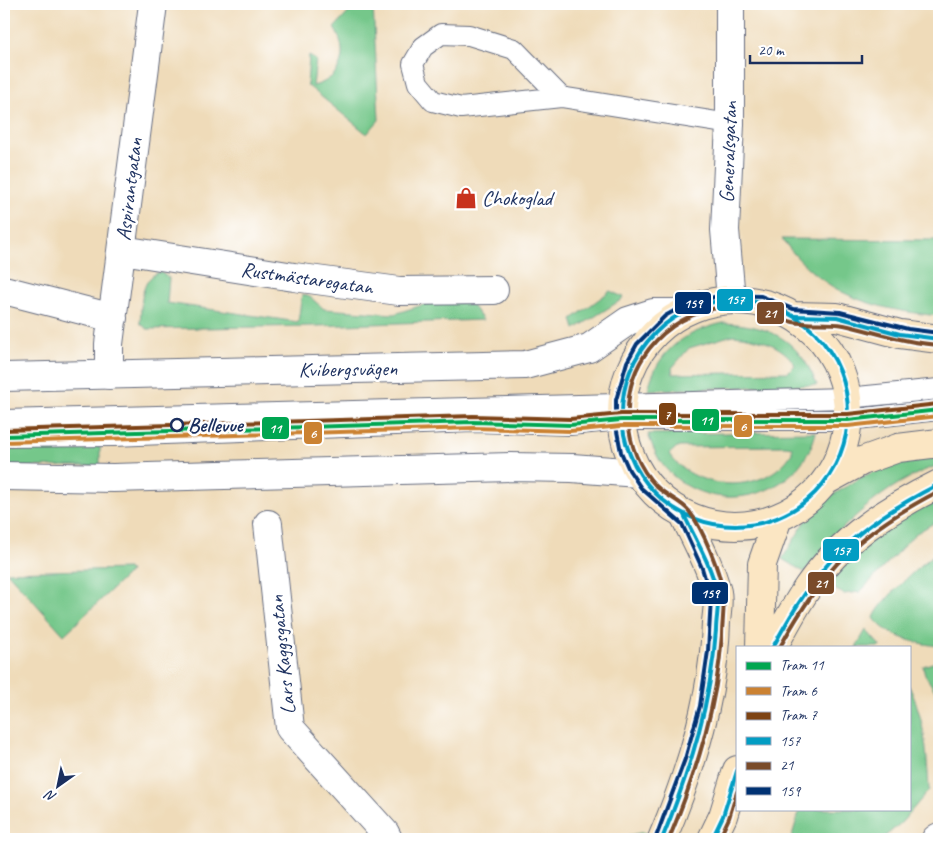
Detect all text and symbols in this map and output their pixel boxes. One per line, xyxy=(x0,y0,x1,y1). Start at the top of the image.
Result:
scale bar xyxy=(750,32,863,64)
text: 20 m xyxy=(758,41,785,60)
street label: Generalsgatan xyxy=(713,100,743,203)
street label: Aspirantgatan xyxy=(110,136,148,242)
shop icon: Chokoglad xyxy=(453,185,479,211)
place label: Chokoglad xyxy=(482,185,556,211)
street label: Rustmästaregatan xyxy=(239,256,376,300)
line badge: 157 xyxy=(716,288,754,312)
line badge: 159 xyxy=(674,291,712,315)
text: 157 xyxy=(726,291,746,308)
text: 159 xyxy=(684,295,704,312)
line badge: 21 xyxy=(756,301,785,325)
text: 21 xyxy=(764,305,778,322)
street label: Kvibergsvägen xyxy=(298,355,398,383)
line badge: 7 xyxy=(658,402,677,426)
text: 7 xyxy=(664,406,672,423)
line badge: 11 xyxy=(691,408,720,432)
place label: Bellevue xyxy=(188,412,244,438)
text: 11 xyxy=(700,412,714,429)
line badge: 6 xyxy=(733,414,753,438)
line badge: 11 xyxy=(261,416,290,440)
marker: Bellevue xyxy=(170,418,184,432)
text: 6 xyxy=(740,418,748,435)
text: 11 xyxy=(269,420,283,437)
line badge: 6 xyxy=(303,421,323,445)
text: 6 xyxy=(310,425,318,442)
line badge: 157 xyxy=(822,538,860,562)
text: 157 xyxy=(832,542,852,559)
line badge: 21 xyxy=(807,571,835,595)
text: 21 xyxy=(815,575,829,592)
line badge: 159 xyxy=(691,581,729,605)
text: 159 xyxy=(701,585,721,602)
street label: Lars Kaggsgatan xyxy=(263,594,301,716)
legend xyxy=(736,646,910,810)
text: Tram 11 xyxy=(780,656,825,675)
text: Tram 6 xyxy=(780,682,818,701)
text: Tram 7 xyxy=(780,706,818,725)
text: 157 xyxy=(780,732,802,751)
text: 21 xyxy=(780,756,795,775)
north arrow xyxy=(32,760,82,810)
text: 159 xyxy=(780,782,802,801)
text: N xyxy=(41,786,59,806)

